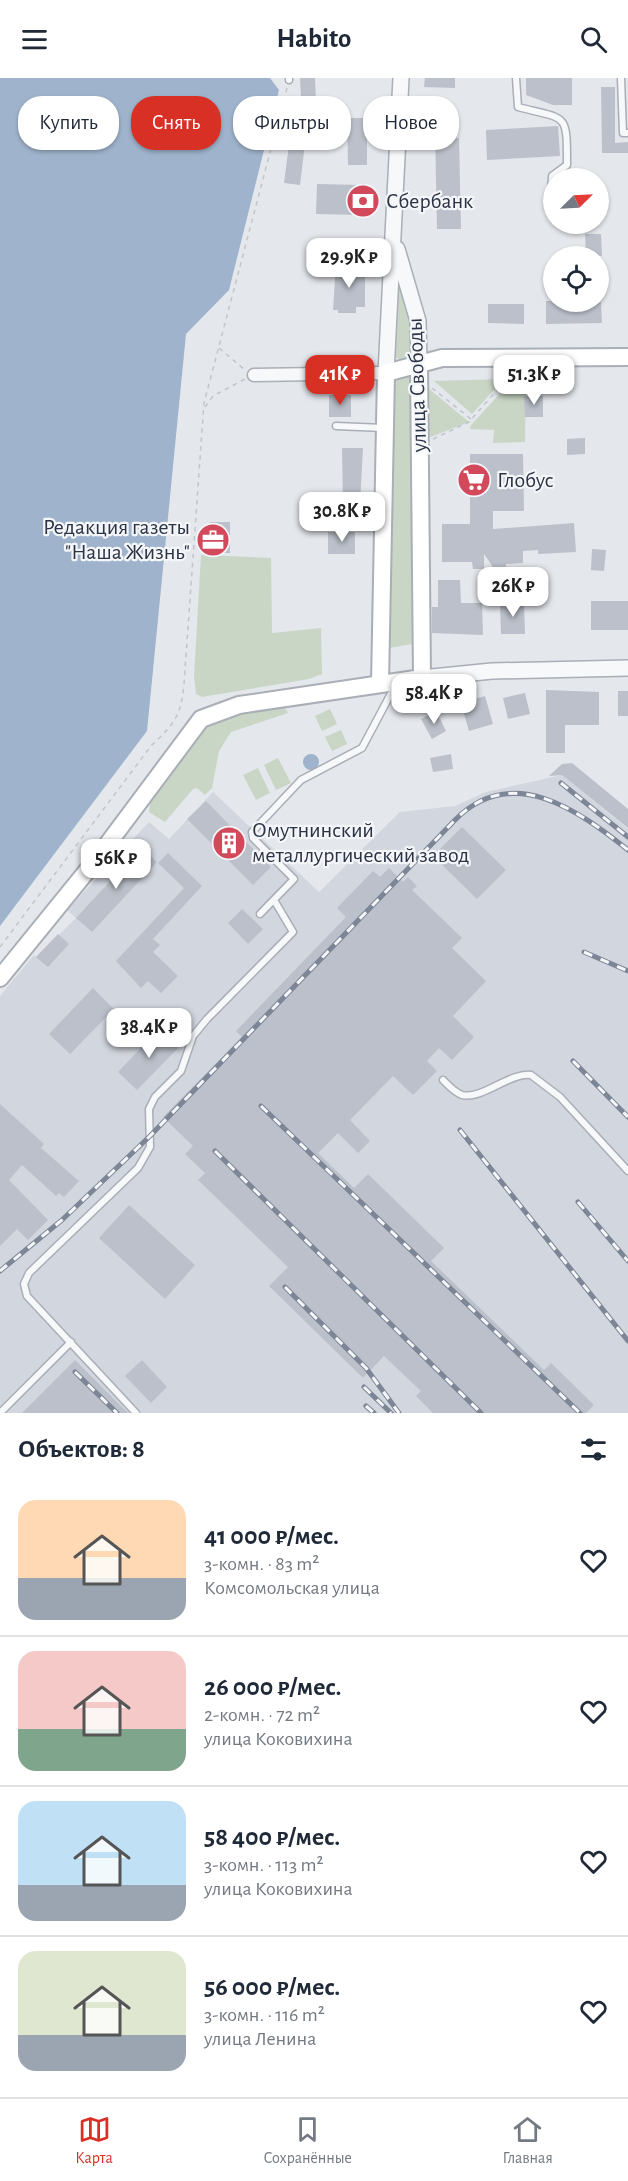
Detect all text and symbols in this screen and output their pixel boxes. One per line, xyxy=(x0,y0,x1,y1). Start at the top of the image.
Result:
icon: menu xyxy=(18,23,51,56)
icon: search xyxy=(577,23,610,56)
text: Habito xyxy=(277,25,351,52)
chip: Купить xyxy=(18,96,119,150)
chip: Снять xyxy=(131,96,221,150)
chip: Фильтры xyxy=(233,96,351,150)
chip: Новое xyxy=(363,96,459,150)
north arrow xyxy=(543,168,609,234)
map controls xyxy=(543,168,609,312)
bank icon: Сбербанк xyxy=(345,183,381,219)
place label: Сбербанк xyxy=(386,190,473,212)
pin: 29.9K ₽ xyxy=(294,238,404,289)
button: locate xyxy=(543,246,609,312)
text: 29.9K ₽ xyxy=(320,247,378,267)
street label: улица Свободы xyxy=(404,317,430,454)
pin: 41K ₽ xyxy=(298,355,382,406)
pin: 51.3K ₽ xyxy=(479,355,589,406)
text: 41K ₽ xyxy=(319,364,361,384)
text: 51.3K ₽ xyxy=(507,364,561,384)
supermarket icon: Глобус xyxy=(456,462,492,498)
place label: Глобус xyxy=(497,469,554,491)
pin: 30.8K ₽ xyxy=(287,492,397,543)
text: 30.8K ₽ xyxy=(313,501,371,521)
place label: Редакция газеты "Наша Жизнь" xyxy=(43,516,190,563)
office icon: Редакция газеты "Наша Жизнь" xyxy=(195,522,231,558)
pin: 26K ₽ xyxy=(471,567,555,618)
text: 26K ₽ xyxy=(491,576,535,596)
pin: 58.4K ₽ xyxy=(379,674,489,725)
text: 58.4K ₽ xyxy=(405,683,463,703)
place label: Омутнинский металлургический завод xyxy=(252,819,469,866)
building icon: Омутнинский металлургический завод xyxy=(211,825,247,861)
pin: 56K ₽ xyxy=(74,839,158,890)
text: 56K ₽ xyxy=(95,848,137,868)
pin: 38.4K ₽ xyxy=(94,1008,204,1059)
text: 38.4K ₽ xyxy=(120,1017,178,1037)
icon: filters xyxy=(577,1433,610,1466)
text: Объектов: 8 xyxy=(18,1436,145,1462)
text: 41 000 ₽/мес. xyxy=(204,1523,339,1549)
icon: home xyxy=(66,1524,138,1596)
icon: heart xyxy=(577,1544,610,1577)
text: 3-комн. · 83 m² xyxy=(204,1554,319,1574)
text: Комсомольская улица xyxy=(204,1578,380,1598)
text: 26 000 ₽/мес. xyxy=(204,1674,341,1700)
icon: home xyxy=(66,1675,138,1747)
icon: heart xyxy=(577,1695,610,1728)
text: 2-комн. · 72 m² xyxy=(204,1705,320,1725)
text: улица Коковихина xyxy=(204,1729,353,1749)
text: 58 400 ₽/мес. xyxy=(204,1824,340,1850)
icon: home xyxy=(66,1825,138,1897)
icon: heart xyxy=(577,1845,610,1878)
text: 3-комн. · 113 m² xyxy=(204,1855,324,1875)
text: улица Коковихина xyxy=(204,1879,353,1899)
text: 56 000 ₽/мес. xyxy=(204,1974,340,2000)
icon: home xyxy=(66,1975,138,2047)
icon: heart xyxy=(577,1995,610,2028)
text: 3-комн. · 116 m² xyxy=(204,2005,325,2025)
text: улица Ленина xyxy=(204,2029,316,2049)
tab: Карта xyxy=(75,2113,113,2168)
tab: Сохранённые xyxy=(263,2113,352,2168)
tab: Главная xyxy=(502,2113,553,2168)

